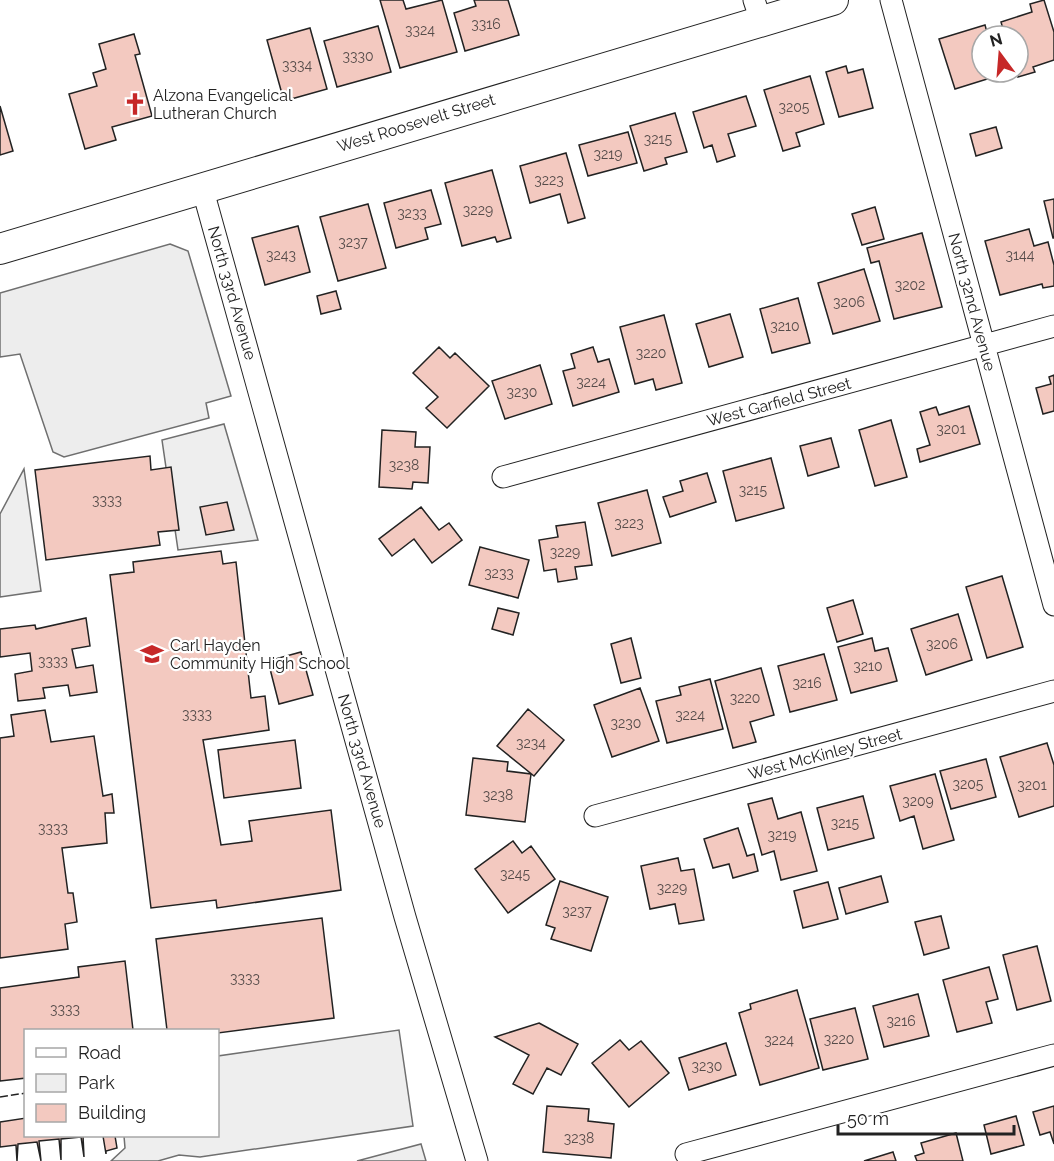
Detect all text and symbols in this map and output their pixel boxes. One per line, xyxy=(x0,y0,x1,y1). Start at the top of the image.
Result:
house number: 3316 xyxy=(471,16,501,32)
house number: 3324 xyxy=(405,22,435,38)
north arrow xyxy=(970,24,1030,84)
text: N xyxy=(988,29,1004,51)
house number: 3330 xyxy=(343,48,374,64)
house number: 3334 xyxy=(282,57,312,73)
place label: Alzona Evangelical Lutheran Church xyxy=(153,86,293,123)
street label: West Roosevelt Street xyxy=(335,90,498,156)
church icon: Alzona Evangelical Lutheran Church xyxy=(122,91,148,117)
house number: 3205 xyxy=(779,99,810,115)
house number: 3215 xyxy=(644,131,673,147)
house number: 3219 xyxy=(594,146,622,162)
house number: 3223 xyxy=(534,172,564,188)
house number: 3229 xyxy=(463,202,493,218)
house number: 3233 xyxy=(397,205,427,221)
street label: North 33rd Avenue xyxy=(204,224,260,362)
street label: North 32nd Avenue xyxy=(944,231,1000,373)
house number: 3237 xyxy=(338,234,368,250)
house number: 3243 xyxy=(266,247,296,263)
house number: 3144 xyxy=(1006,247,1035,263)
house number: 3202 xyxy=(895,277,925,293)
house number: 3206 xyxy=(833,294,865,310)
house number: 3210 xyxy=(770,318,800,334)
house number: 3220 xyxy=(636,345,666,361)
street label: West Garfield Street xyxy=(705,373,854,430)
house number: 3224 xyxy=(576,374,606,390)
house number: 3230 xyxy=(507,384,537,400)
house number: 3201 xyxy=(936,421,966,437)
house number: 3238 xyxy=(389,457,419,473)
house number: 3215 xyxy=(739,482,768,498)
house number: 3333 xyxy=(92,492,122,508)
house number: 3223 xyxy=(614,515,644,531)
house number: 3229 xyxy=(550,544,580,560)
house number: 3233 xyxy=(484,565,514,581)
place label: Carl Hayden Community High School xyxy=(170,636,350,673)
house number: 3206 xyxy=(926,636,958,652)
school or university icon: Carl Hayden Community High School xyxy=(139,641,165,667)
house number: 3333 xyxy=(38,653,68,669)
house number: 3210 xyxy=(853,658,883,674)
house number: 3216 xyxy=(792,675,822,691)
house number: 3220 xyxy=(730,690,760,706)
street label: North 33rd Avenue xyxy=(334,692,390,830)
house number: 3333 xyxy=(182,706,212,722)
house number: 3224 xyxy=(675,707,705,723)
house number: 3230 xyxy=(611,715,641,731)
street label: West McKinley Street xyxy=(746,724,904,784)
house number: 3234 xyxy=(516,735,546,751)
house number: 3205 xyxy=(953,776,984,792)
house number: 3201 xyxy=(1017,777,1047,793)
house number: 3238 xyxy=(483,787,513,803)
house number: 3209 xyxy=(902,793,934,809)
house number: 3215 xyxy=(831,815,860,831)
house number: 3333 xyxy=(38,820,68,836)
house number: 3219 xyxy=(768,827,796,843)
house number: 3245 xyxy=(500,866,530,882)
house number: 3229 xyxy=(657,880,687,896)
house number: 3237 xyxy=(562,903,592,919)
house number: 3333 xyxy=(230,970,260,986)
house number: 3333 xyxy=(50,1001,80,1017)
house number: 3216 xyxy=(886,1013,916,1029)
legend xyxy=(24,1029,219,1137)
house number: 3220 xyxy=(824,1031,854,1047)
house number: 3224 xyxy=(764,1032,794,1048)
text: Road xyxy=(78,1042,121,1063)
house number: 3230 xyxy=(692,1058,722,1074)
text: Park xyxy=(78,1072,115,1093)
scale bar xyxy=(838,1098,1014,1136)
text: Building xyxy=(78,1102,146,1123)
text: 50 m xyxy=(847,1108,889,1129)
house number: 3238 xyxy=(564,1130,594,1146)

